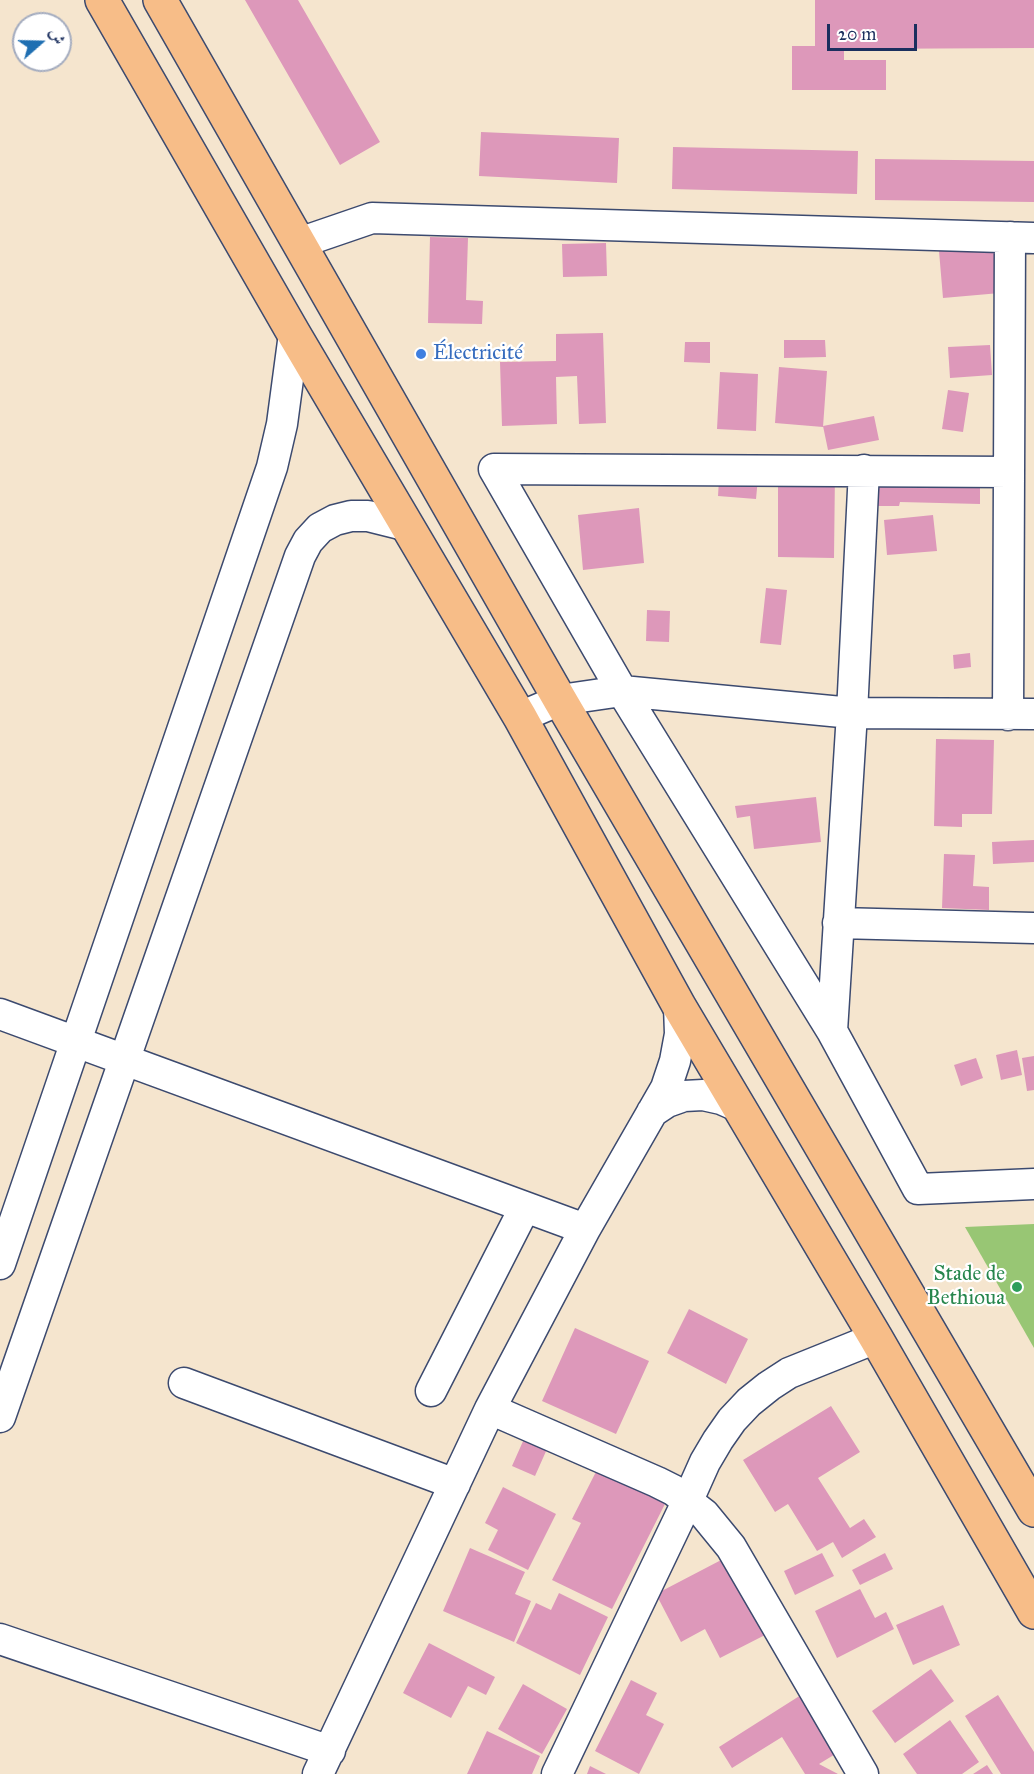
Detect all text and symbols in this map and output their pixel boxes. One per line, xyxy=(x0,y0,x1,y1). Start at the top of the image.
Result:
north arrow xyxy=(12,12,72,72)
scale bar xyxy=(830,12,920,50)
text: 20 m xyxy=(838,23,876,45)
text: ش xyxy=(46,26,69,47)
place label: Électricité xyxy=(433,341,523,367)
marker: Électricité xyxy=(414,347,428,361)
place label: Stade de Bethioua xyxy=(927,1262,1005,1312)
marker: Stade de Bethioua xyxy=(1010,1280,1024,1294)

